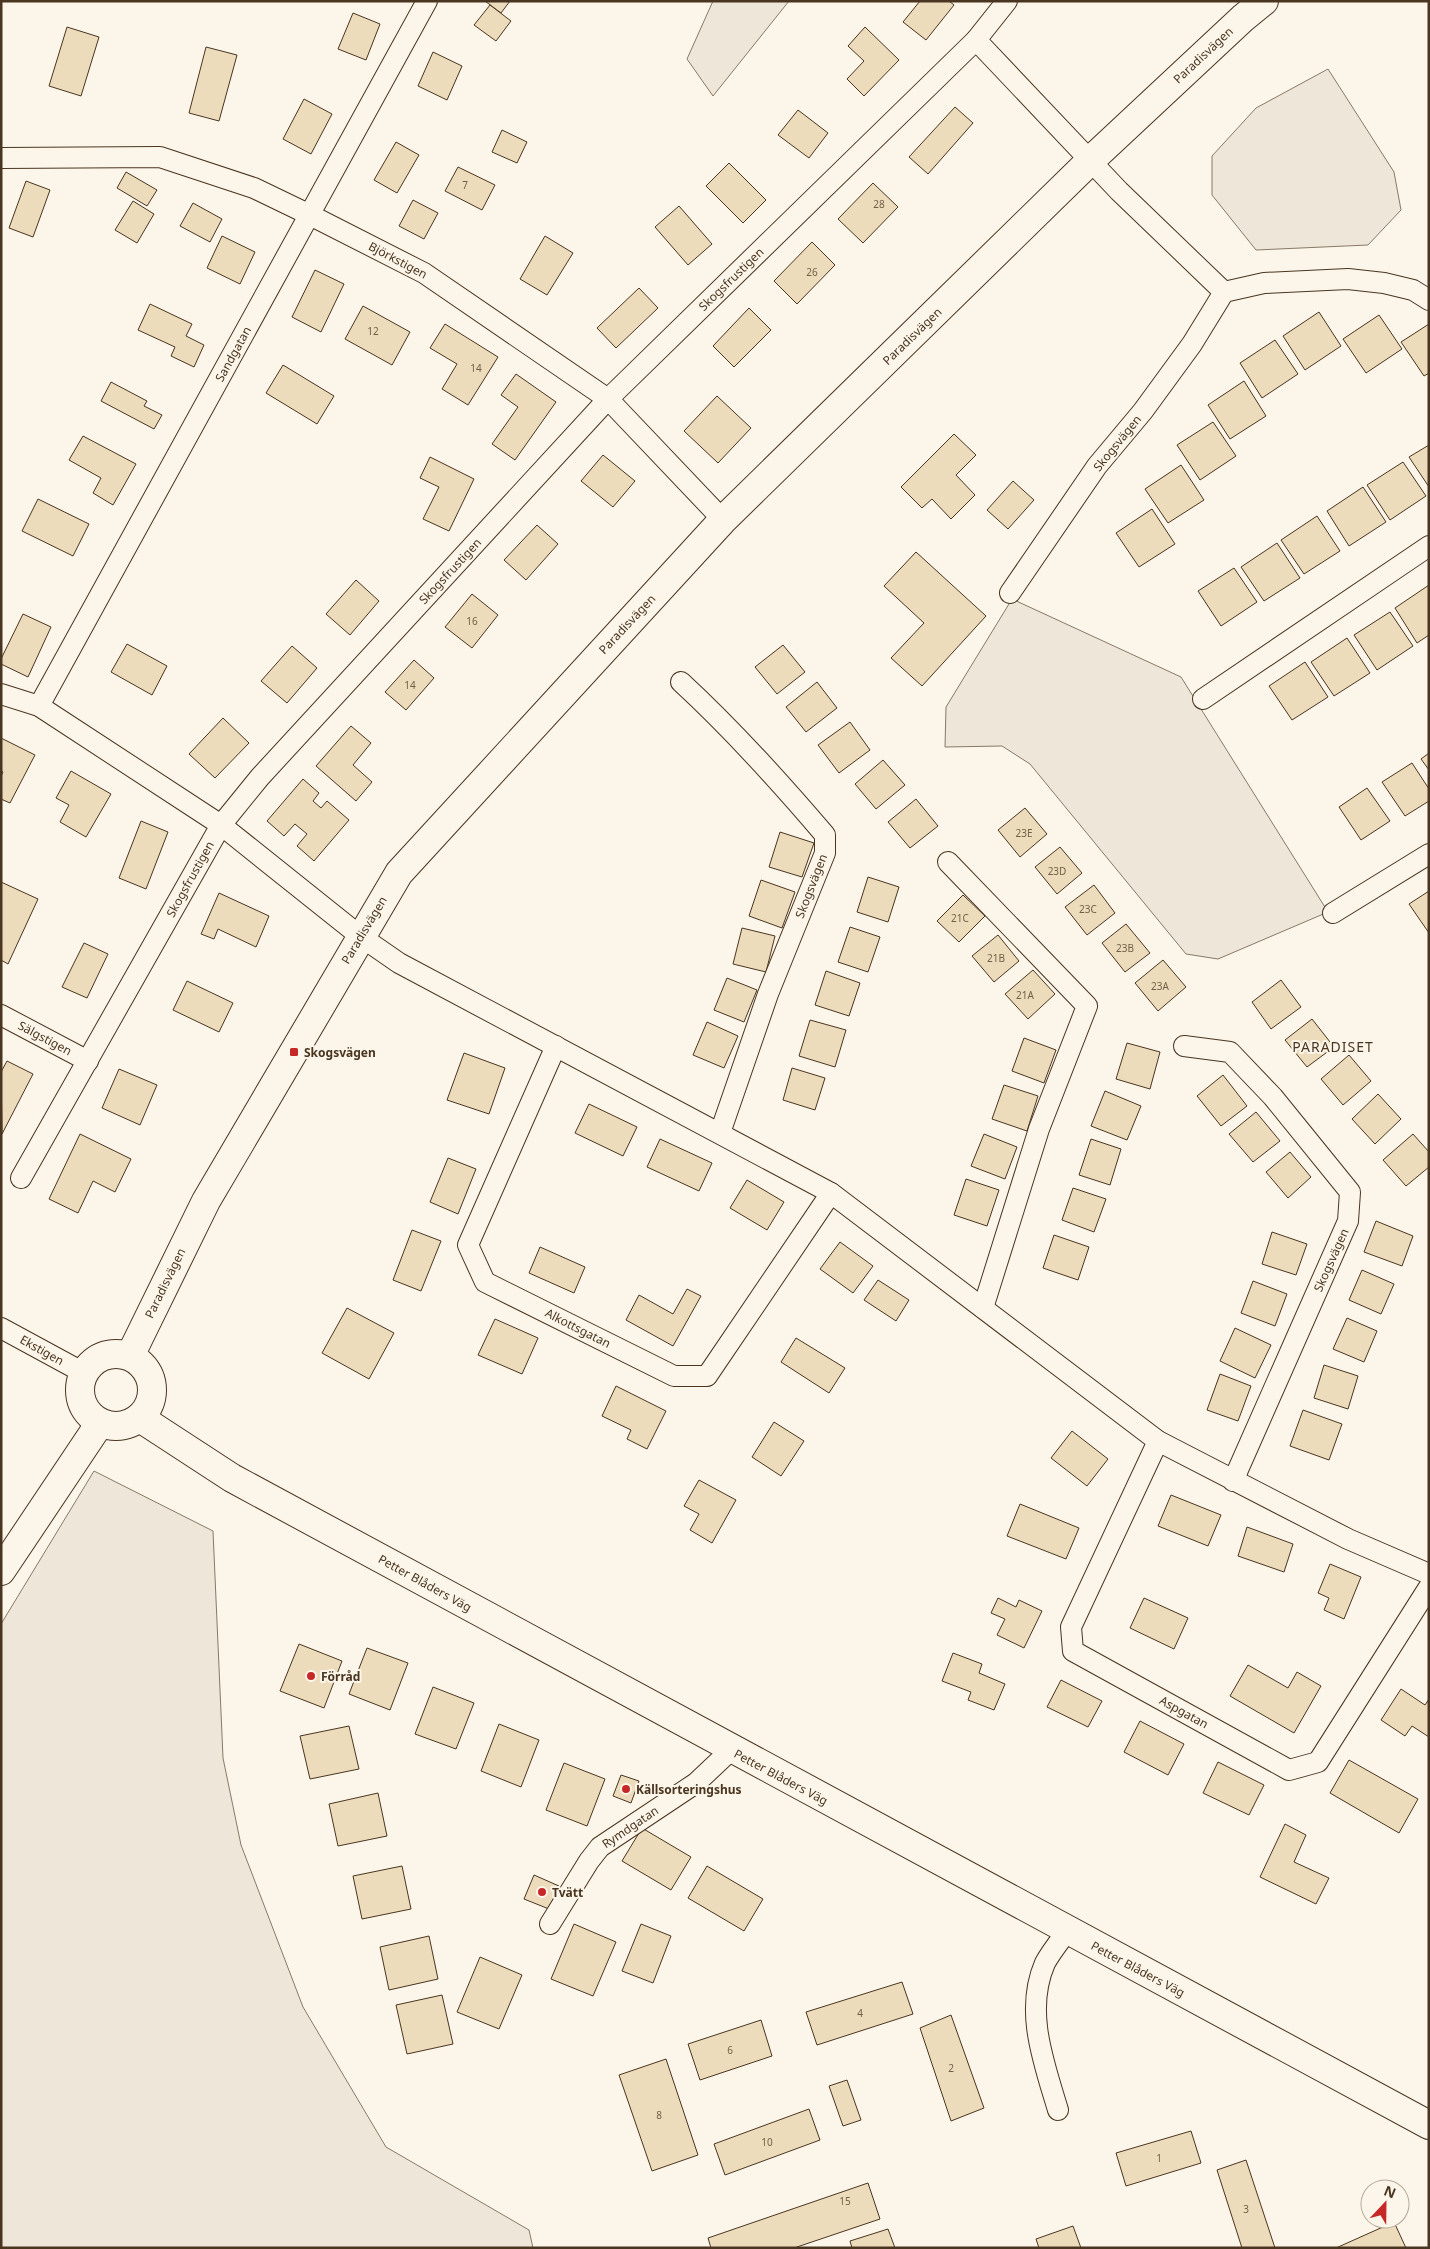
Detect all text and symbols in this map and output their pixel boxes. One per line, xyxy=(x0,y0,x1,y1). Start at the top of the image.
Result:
street label: Paradisvägen xyxy=(1169,23,1237,87)
house number: 7 xyxy=(462,178,468,192)
house number: 28 xyxy=(873,197,885,211)
street label: Björkstigen xyxy=(366,237,430,283)
street label: Skogsfrustigen xyxy=(695,243,767,315)
house number: 26 xyxy=(806,265,818,279)
street label: Paradisvägen xyxy=(879,303,945,369)
street label: Sandgatan xyxy=(211,323,255,385)
house number: 12 xyxy=(367,324,379,338)
house number: 14 xyxy=(470,361,482,375)
street label: Skogsvägen xyxy=(1089,411,1145,475)
street label: Skogsfrustigen xyxy=(415,534,485,608)
street label: Paradisvägen xyxy=(595,590,659,658)
house number: 16 xyxy=(466,614,478,628)
house number: 14 xyxy=(404,678,416,692)
house number: 23E xyxy=(1016,826,1033,840)
street label: Skogsfrustigen xyxy=(162,838,218,920)
street label: Skogsvägen xyxy=(791,851,831,921)
house number: 23D xyxy=(1048,864,1066,878)
street label: Paradisvägen xyxy=(337,893,391,967)
house number: 23C xyxy=(1079,902,1098,916)
house number: 21C xyxy=(951,911,970,925)
house number: 23B xyxy=(1116,941,1134,955)
house number: 21B xyxy=(987,951,1005,965)
house number: 23A xyxy=(1151,979,1170,993)
house number: 21A xyxy=(1016,988,1035,1002)
street label: Sälgstigen xyxy=(15,1017,75,1059)
district label: PARADISET xyxy=(1292,1037,1374,1056)
place label: Skogsvägen xyxy=(304,1044,376,1061)
marker: Skogsvägen xyxy=(288,1046,300,1058)
street label: Skogsvägen xyxy=(1309,1226,1353,1294)
street label: Paradisvägen xyxy=(141,1245,189,1321)
street label: Alkottsgatan xyxy=(542,1304,614,1352)
street label: Ekstigen xyxy=(17,1331,67,1369)
street label: Petter Blåders Väg xyxy=(375,1550,475,1616)
place label: Förråd xyxy=(321,1668,360,1685)
marker: Förråd xyxy=(305,1670,317,1682)
street label: Aspgatan xyxy=(1157,1692,1211,1732)
street label: Petter Blåders Väg xyxy=(731,1745,831,1809)
place label: Källsorteringshus xyxy=(636,1781,742,1798)
marker: Källsorteringshus xyxy=(620,1783,632,1795)
street label: Rymdgatan xyxy=(598,1802,662,1852)
place label: Tvätt xyxy=(552,1884,583,1901)
marker: Tvätt xyxy=(536,1886,548,1898)
street label: Petter Blåders Väg xyxy=(1088,1937,1188,2001)
house number: 4 xyxy=(857,2006,863,2020)
house number: 6 xyxy=(727,2043,733,2057)
house number: 2 xyxy=(948,2061,954,2075)
house number: 8 xyxy=(656,2108,662,2122)
house number: 10 xyxy=(761,2135,773,2149)
house number: 1 xyxy=(1156,2151,1162,2165)
north arrow xyxy=(1360,2179,1410,2229)
text: N xyxy=(1381,2181,1399,2202)
house number: 15 xyxy=(839,2194,851,2208)
house number: 3 xyxy=(1243,2202,1249,2216)

